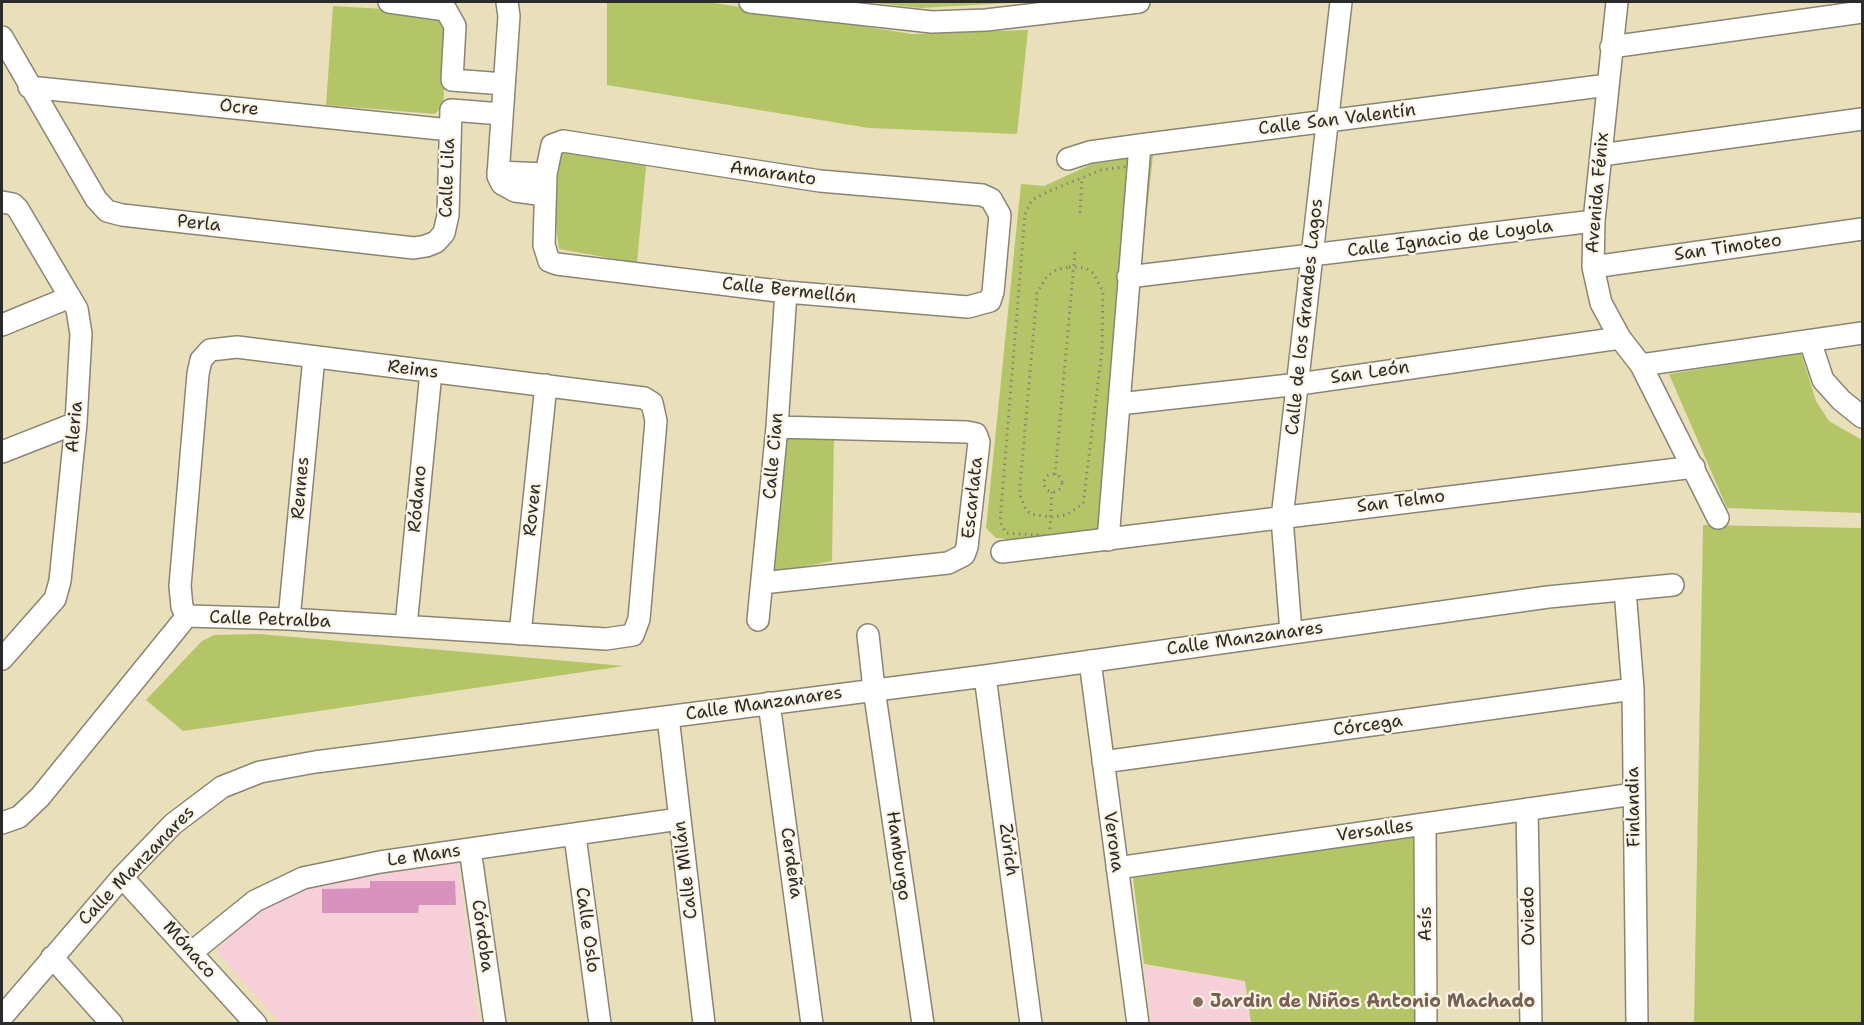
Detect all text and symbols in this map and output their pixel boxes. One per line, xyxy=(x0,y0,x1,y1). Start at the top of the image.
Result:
street label: Ocre xyxy=(218,95,260,121)
street label: Calle San Valentín xyxy=(1257,100,1417,140)
street label: Avenida Fénix xyxy=(1582,132,1614,254)
street label: Calle Lila xyxy=(436,138,460,218)
street label: Amaranto xyxy=(728,157,818,191)
street label: Calle de los Grandes Lagos xyxy=(1282,198,1328,436)
street label: Perla xyxy=(176,211,222,237)
street label: Calle Ignacio de Loyola xyxy=(1346,216,1554,262)
street label: San Timoteo xyxy=(1673,230,1783,266)
street label: Calle Bermellón xyxy=(721,273,857,309)
street label: Reims xyxy=(386,356,440,384)
street label: San León xyxy=(1329,357,1411,389)
street label: Aleria xyxy=(62,400,88,454)
street label: Calle Cian xyxy=(759,412,789,500)
street label: Rennes xyxy=(288,456,314,520)
street label: Escarlata xyxy=(958,456,988,540)
street label: Ródano xyxy=(404,465,432,533)
street label: Roven xyxy=(519,483,547,537)
street label: San Telmo xyxy=(1356,486,1446,518)
street label: Calle Petralba xyxy=(209,607,331,633)
street label: Calle Manzanares xyxy=(1165,617,1325,661)
street label: Calle Manzanares xyxy=(684,682,844,726)
street label: Córcega xyxy=(1332,710,1404,742)
street label: Finlandia xyxy=(1622,767,1646,847)
street label: Calle Manzanares xyxy=(74,802,200,930)
street label: Hamburgo xyxy=(881,810,915,902)
street label: Verona xyxy=(1098,810,1128,874)
street label: Versalles xyxy=(1335,815,1415,847)
street label: Calle Milán xyxy=(669,820,703,920)
street label: Zúrich xyxy=(994,822,1022,878)
street label: Cerdeña xyxy=(775,826,807,900)
street label: Le Mans xyxy=(386,840,462,872)
street label: Calle Oslo xyxy=(570,886,604,974)
street label: Oviedo xyxy=(1518,886,1540,946)
street label: Córdoba xyxy=(466,898,498,974)
street label: Asís xyxy=(1415,906,1437,942)
street label: Mónaco xyxy=(158,917,220,983)
place label: Jardin de Niños Antonio Machado xyxy=(1210,991,1535,1013)
marker: Jardin de Niños Antonio Machado xyxy=(1191,995,1205,1009)

